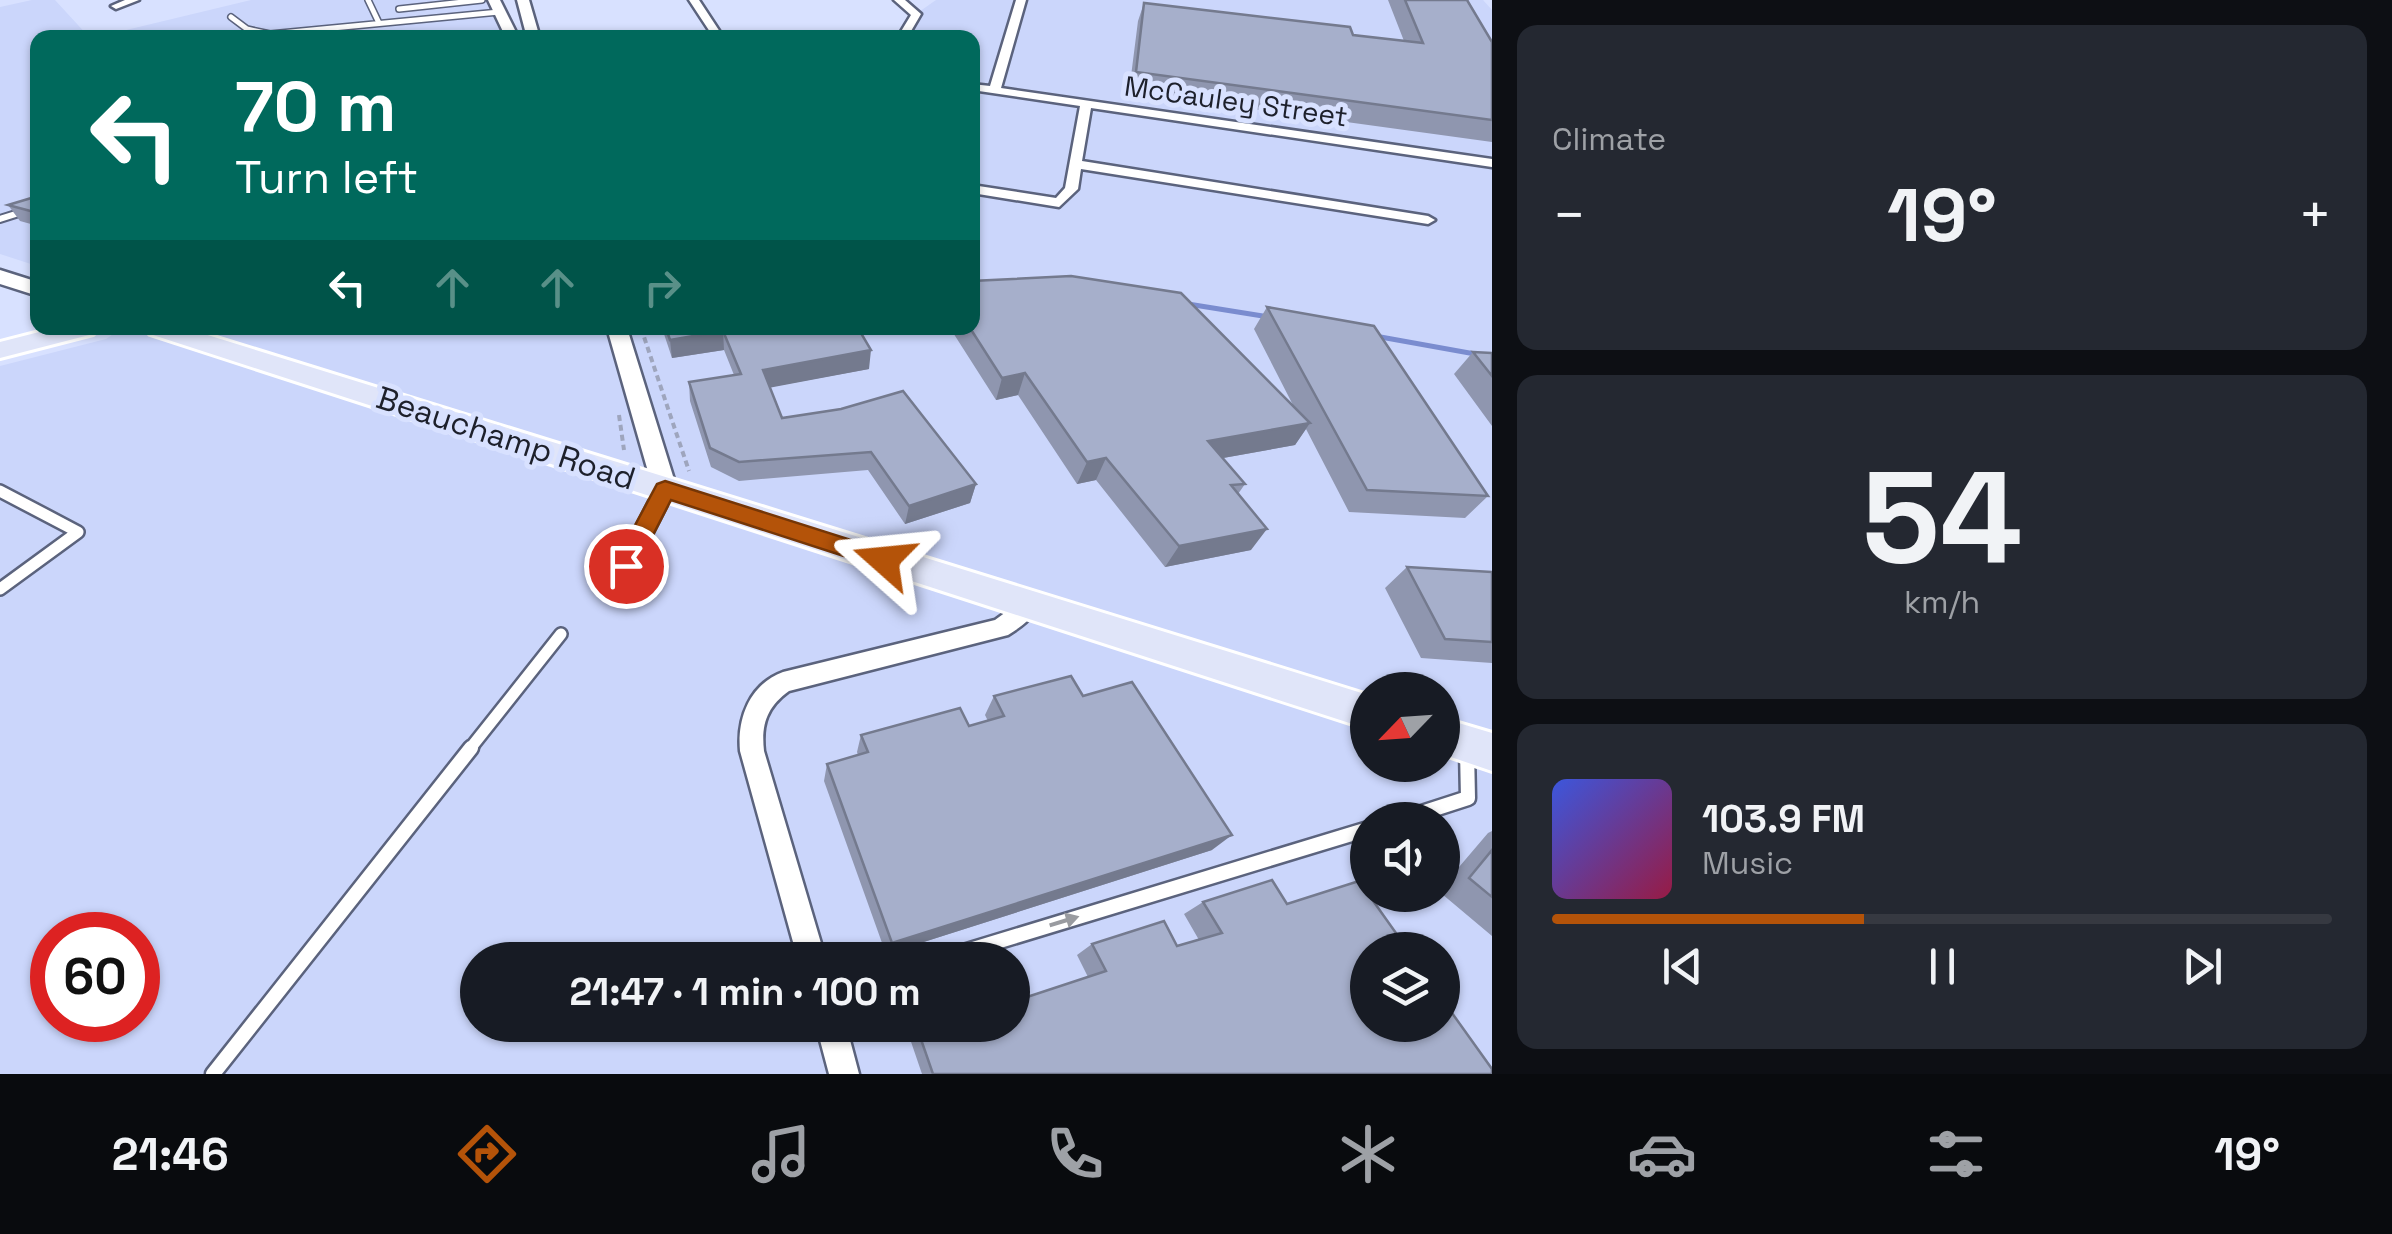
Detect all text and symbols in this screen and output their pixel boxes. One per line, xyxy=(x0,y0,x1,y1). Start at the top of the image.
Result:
text: 70 m xyxy=(235,62,396,151)
street label: McCauley Street xyxy=(1122,68,1350,134)
icon: left xyxy=(70,70,200,200)
text: Climate xyxy=(1552,119,1666,159)
text: Turn left xyxy=(235,149,418,206)
text: 19° xyxy=(1887,167,1997,263)
text: − xyxy=(1552,180,1586,250)
text: + xyxy=(2298,180,2332,250)
icon: left xyxy=(320,260,375,315)
icon: ahead xyxy=(425,260,480,315)
icon: ahead xyxy=(530,260,585,315)
icon: right xyxy=(635,260,690,315)
street label: Beauchamp Road xyxy=(372,377,640,499)
text: 54 xyxy=(1862,434,2022,600)
position arrow xyxy=(832,508,936,612)
pin xyxy=(584,524,669,609)
icon: arrive xyxy=(599,539,654,594)
text: km/h xyxy=(1904,582,1980,622)
north arrow xyxy=(1350,672,1460,782)
map controls xyxy=(1350,672,1460,1042)
text: 103.9 FM xyxy=(1702,795,1865,843)
button: sound xyxy=(1350,802,1460,912)
text: Music xyxy=(1702,843,1793,883)
speed limit sign: 60 xyxy=(30,912,160,1042)
one-way arrow xyxy=(1049,913,1079,928)
button: layers xyxy=(1350,932,1460,1042)
icon: previous xyxy=(1655,939,1710,994)
icon: pause xyxy=(1915,939,1970,994)
icon: next xyxy=(2175,939,2230,994)
text: 21:47 · 1 min · 100 m xyxy=(569,968,921,1016)
icon: directions xyxy=(452,1119,522,1189)
icon: music xyxy=(746,1119,816,1189)
icon: phone xyxy=(1040,1119,1110,1189)
icon: climate xyxy=(1333,1119,1403,1189)
icon: car xyxy=(1627,1119,1697,1189)
icon: filters xyxy=(1921,1119,1991,1189)
text: 21:46 xyxy=(112,1126,229,1183)
text: 19° xyxy=(2214,1126,2280,1183)

